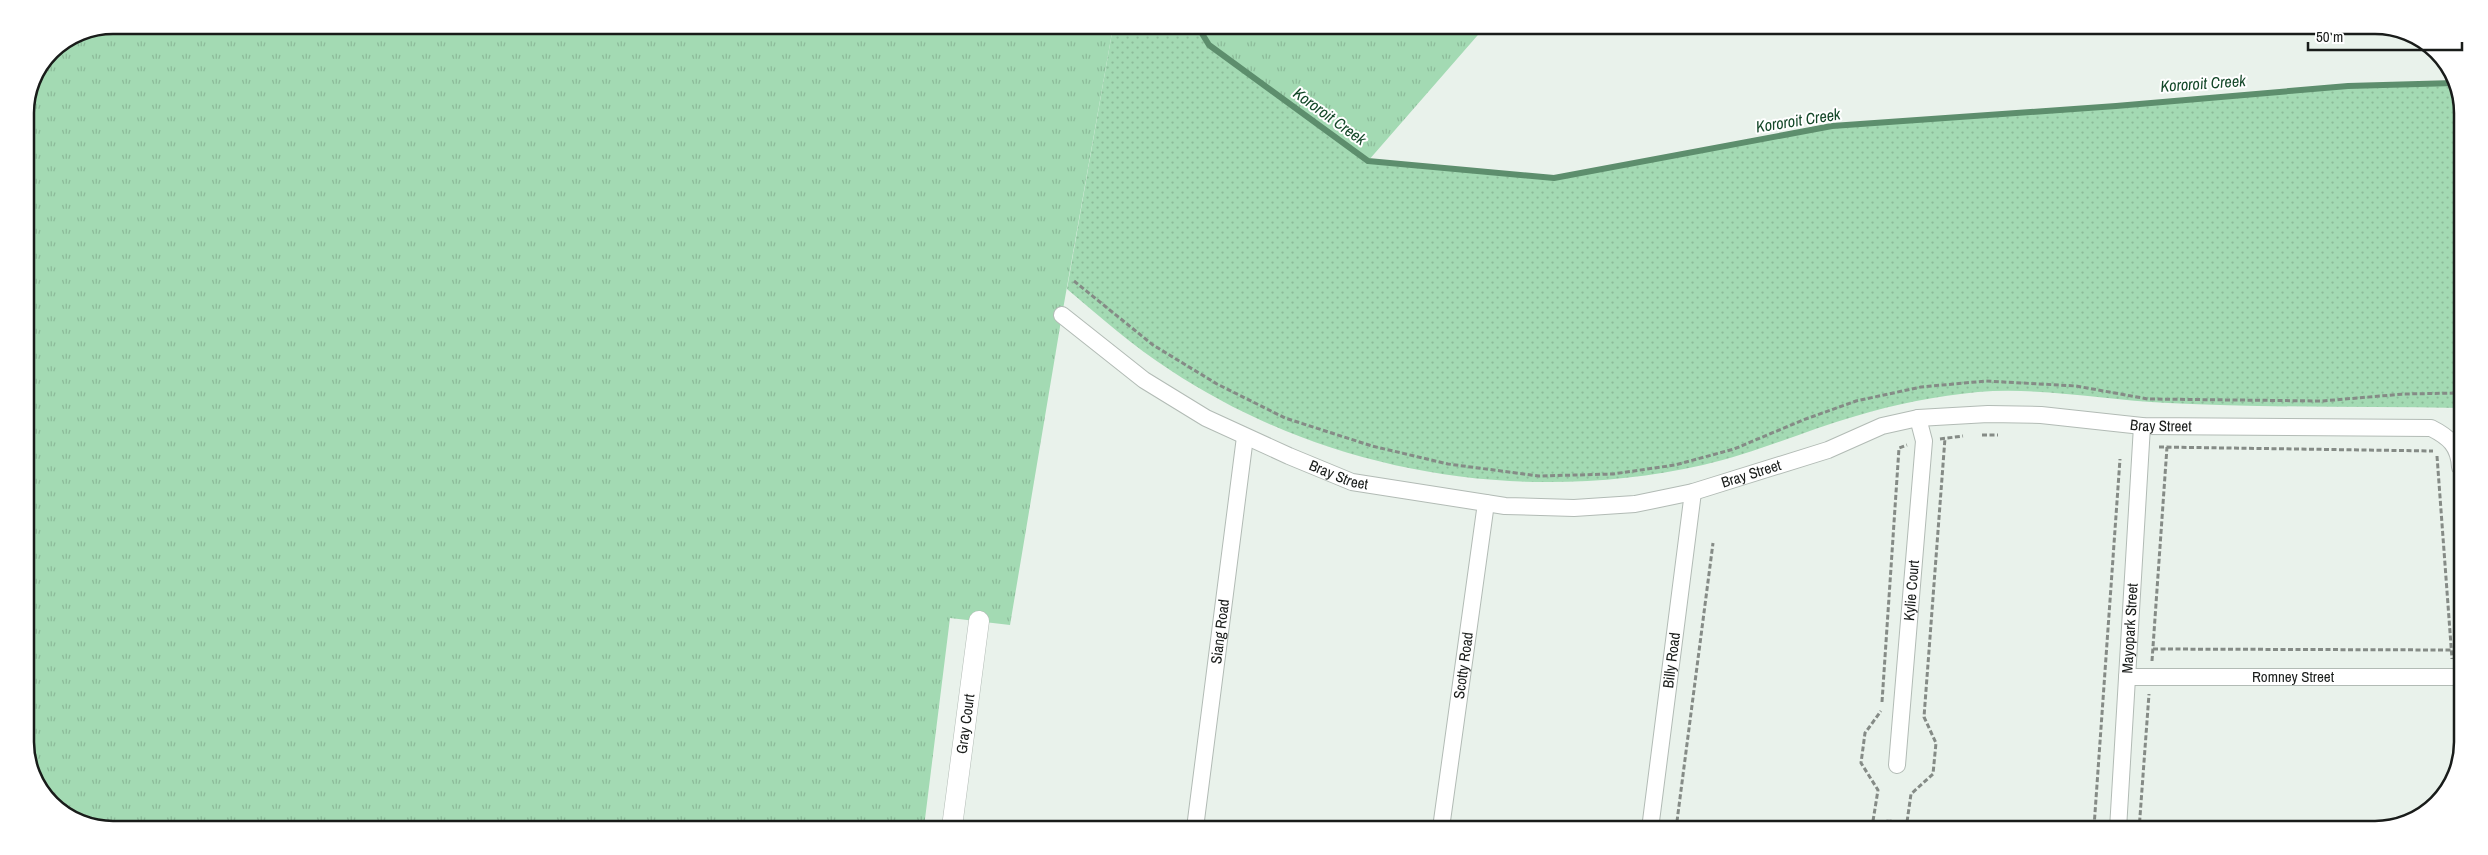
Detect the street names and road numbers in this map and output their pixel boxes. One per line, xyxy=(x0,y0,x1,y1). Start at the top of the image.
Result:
street label: Bray Street xyxy=(2129,414,2192,436)
street label: Bray Street xyxy=(1306,454,1370,494)
street label: Bray Street xyxy=(1719,454,1784,493)
street label: Kylie Court xyxy=(1898,559,1924,622)
street label: Mayopark Street xyxy=(2116,582,2143,674)
street label: Siang Road xyxy=(1205,598,1234,665)
street label: Scotty Road xyxy=(1448,631,1478,700)
street label: Billy Road xyxy=(1657,631,1685,689)
street label: Romney Street xyxy=(2252,666,2335,687)
street label: Gray Court xyxy=(951,692,979,755)

